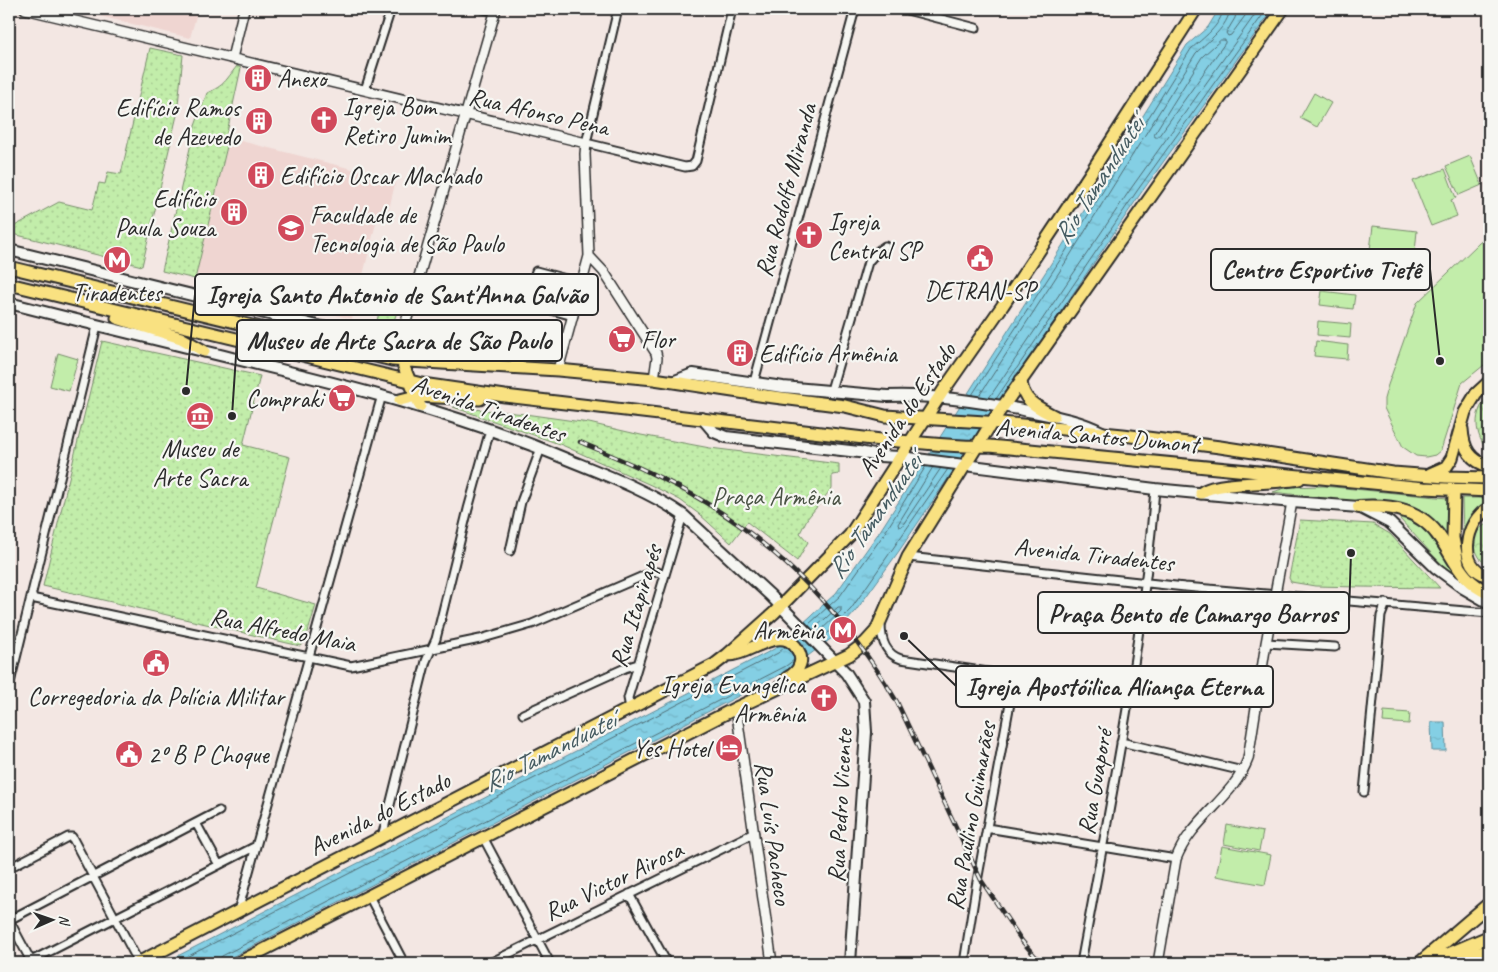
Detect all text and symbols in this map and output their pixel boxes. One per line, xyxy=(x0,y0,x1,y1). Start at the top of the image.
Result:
building icon: Anexo xyxy=(243,63,273,93)
place label: Anexo xyxy=(277,63,329,95)
street label: Rua Afonso Pena xyxy=(466,80,614,144)
place label: Igreja Bom Retiro Jumim xyxy=(343,91,452,152)
place label: Edifício Ramos de Azevedo xyxy=(116,92,242,153)
street label: Rua Rodolfo Miranda xyxy=(747,98,825,280)
water label: Rio Tamanduateí xyxy=(1045,103,1157,250)
church icon: Igreja Bom Retiro Jumim xyxy=(309,105,339,135)
building icon: Edifício Ramos de Azevedo xyxy=(244,106,274,136)
building icon: Edifício Oscar Machado xyxy=(246,160,276,190)
place label: Edifício Oscar Machado xyxy=(280,160,483,192)
place label: Edifício Paula Souza xyxy=(115,183,218,244)
building icon: Edifício Paula Souza xyxy=(219,197,249,227)
place label: Faculdade de Tecnologia de São Paulo xyxy=(310,199,505,260)
place label: Igreja Central SP xyxy=(828,206,924,267)
school or university icon: Faculdade de Tecnologia de São Paulo xyxy=(276,213,306,243)
church icon: Igreja Central SP xyxy=(794,220,824,250)
public building icon: DETRAN-SP xyxy=(965,243,995,273)
metro station icon: Tiradentes xyxy=(102,245,132,275)
callout: Centro Esportivo Tietê xyxy=(1211,249,1430,290)
text: Centro Esportivo Tietê xyxy=(1221,253,1424,286)
callout: Igreja Santo Antonio de Sant'Anna Galvão xyxy=(195,274,598,315)
place label: DETRAN-SP xyxy=(925,275,1039,307)
place label: Tiradentes xyxy=(72,277,164,309)
text: Igreja Santo Antonio de Sant'Anna Galvão xyxy=(206,278,589,311)
callout: Museu de Arte Sacra de São Paulo xyxy=(237,320,562,361)
text: Museu de Arte Sacra de São Paulo xyxy=(247,324,553,357)
supermarket icon: Flor xyxy=(607,324,637,354)
place label: Flor xyxy=(641,324,677,356)
street label: Avenida do Estado xyxy=(850,336,964,482)
building icon: Edifício Armênia xyxy=(725,338,755,368)
place label: Edifício Armênia xyxy=(759,338,899,370)
street label: Avenida Tiradentes xyxy=(408,368,572,451)
place label: Compraki xyxy=(246,383,326,415)
supermarket icon: Compraki xyxy=(327,383,357,413)
museum icon: Museu de Arte Sacra xyxy=(185,401,215,431)
street label: Avenida Santos Dumont xyxy=(994,411,1203,461)
place label: Museu de Arte Sacra xyxy=(153,433,250,494)
water label: Rio Tamanduateí xyxy=(820,440,935,585)
park label: Praça Armênia xyxy=(712,481,842,513)
street label: Avenida Tiradentes xyxy=(1013,531,1178,580)
street label: Rua Itapirapés xyxy=(602,539,670,671)
callout: Praça Bento de Camargo Barros xyxy=(1038,592,1349,633)
text: Praça Bento de Camargo Barros xyxy=(1049,597,1340,630)
street label: Rua Alfredo Maia xyxy=(207,600,360,660)
place label: Armênia xyxy=(753,615,826,647)
metro station icon: Armênia xyxy=(828,615,858,645)
public building icon: Corregedoria da Polícia Militar xyxy=(141,648,171,678)
callout: Igreja Apostóilica Aliança Eterna xyxy=(956,666,1273,707)
place label: Igreja Evangélica Armênia xyxy=(661,669,807,730)
text: Igreja Apostóilica Aliança Eterna xyxy=(965,670,1265,703)
place label: Corregedoria da Polícia Militar xyxy=(28,681,287,713)
church icon: Igreja Evangélica Armênia xyxy=(809,683,839,713)
water label: Rio Tamanduateí xyxy=(477,700,629,799)
street label: Rua Paulino Guimarães xyxy=(939,717,1004,913)
street label: Rua Guaporé xyxy=(1070,723,1121,837)
street label: Rua Pedro Vicente xyxy=(820,727,860,883)
place label: Yes Hotel xyxy=(633,733,715,765)
hotel icon: Yes Hotel xyxy=(714,733,744,763)
public building icon: 2º B P Choque xyxy=(114,739,144,769)
place label: 2º B P Choque xyxy=(148,739,270,771)
street label: Rua Luís Pacheco xyxy=(747,759,799,908)
street label: Avenida do Estado xyxy=(303,764,456,863)
street label: Rua Victor Airosa xyxy=(539,833,690,928)
north arrow xyxy=(28,894,78,944)
text: N xyxy=(56,915,73,927)

